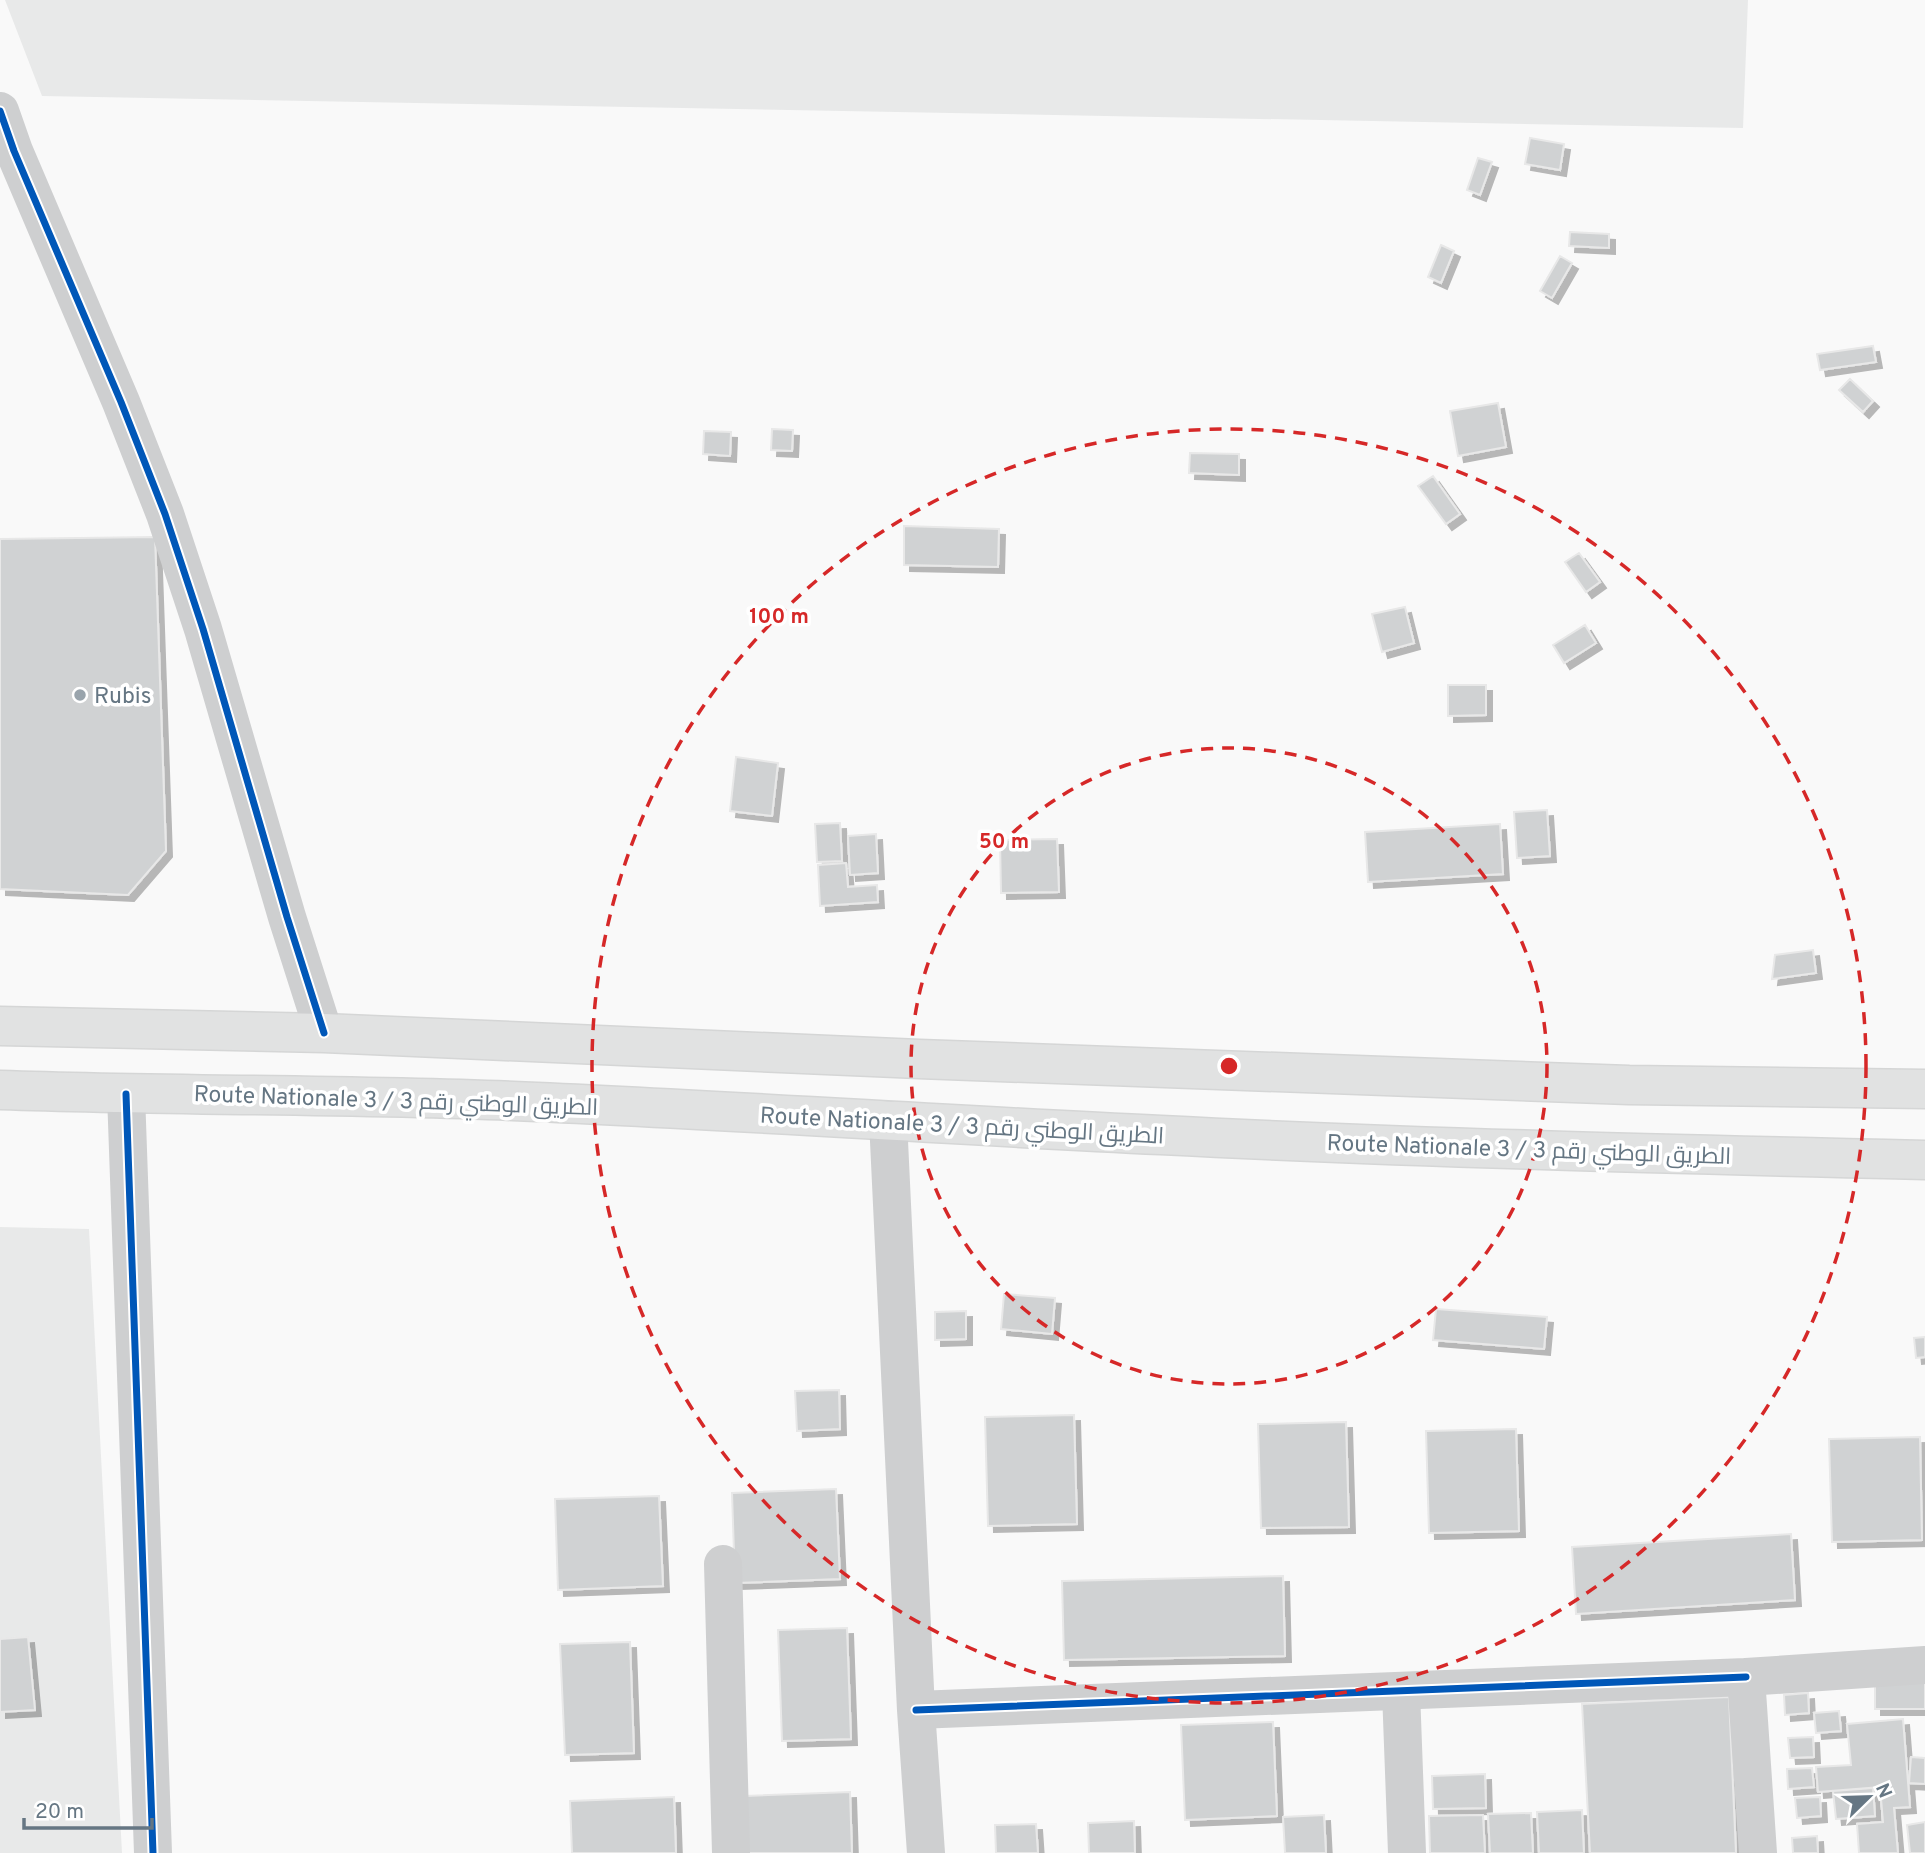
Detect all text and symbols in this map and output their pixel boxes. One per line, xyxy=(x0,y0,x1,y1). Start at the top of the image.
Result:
text: 100 m xyxy=(749,604,809,631)
place label: Rubis xyxy=(94,683,151,712)
marker: Rubis xyxy=(72,687,88,703)
text: 50 m xyxy=(979,829,1029,856)
centre of rings xyxy=(1217,1054,1241,1078)
street label: Route Nationale 3 / الطريق الوطني رقم 3 xyxy=(193,1081,599,1125)
street label: Route Nationale 3 / الطريق الوطني رقم 3 xyxy=(759,1102,1165,1154)
street label: Route Nationale 3 / الطريق الوطني رقم 3 xyxy=(1326,1130,1732,1174)
north arrow xyxy=(1834,1762,1904,1832)
text: N xyxy=(1869,1780,1897,1802)
scale bar xyxy=(24,1786,152,1830)
text: 20 m xyxy=(35,1799,84,1826)

